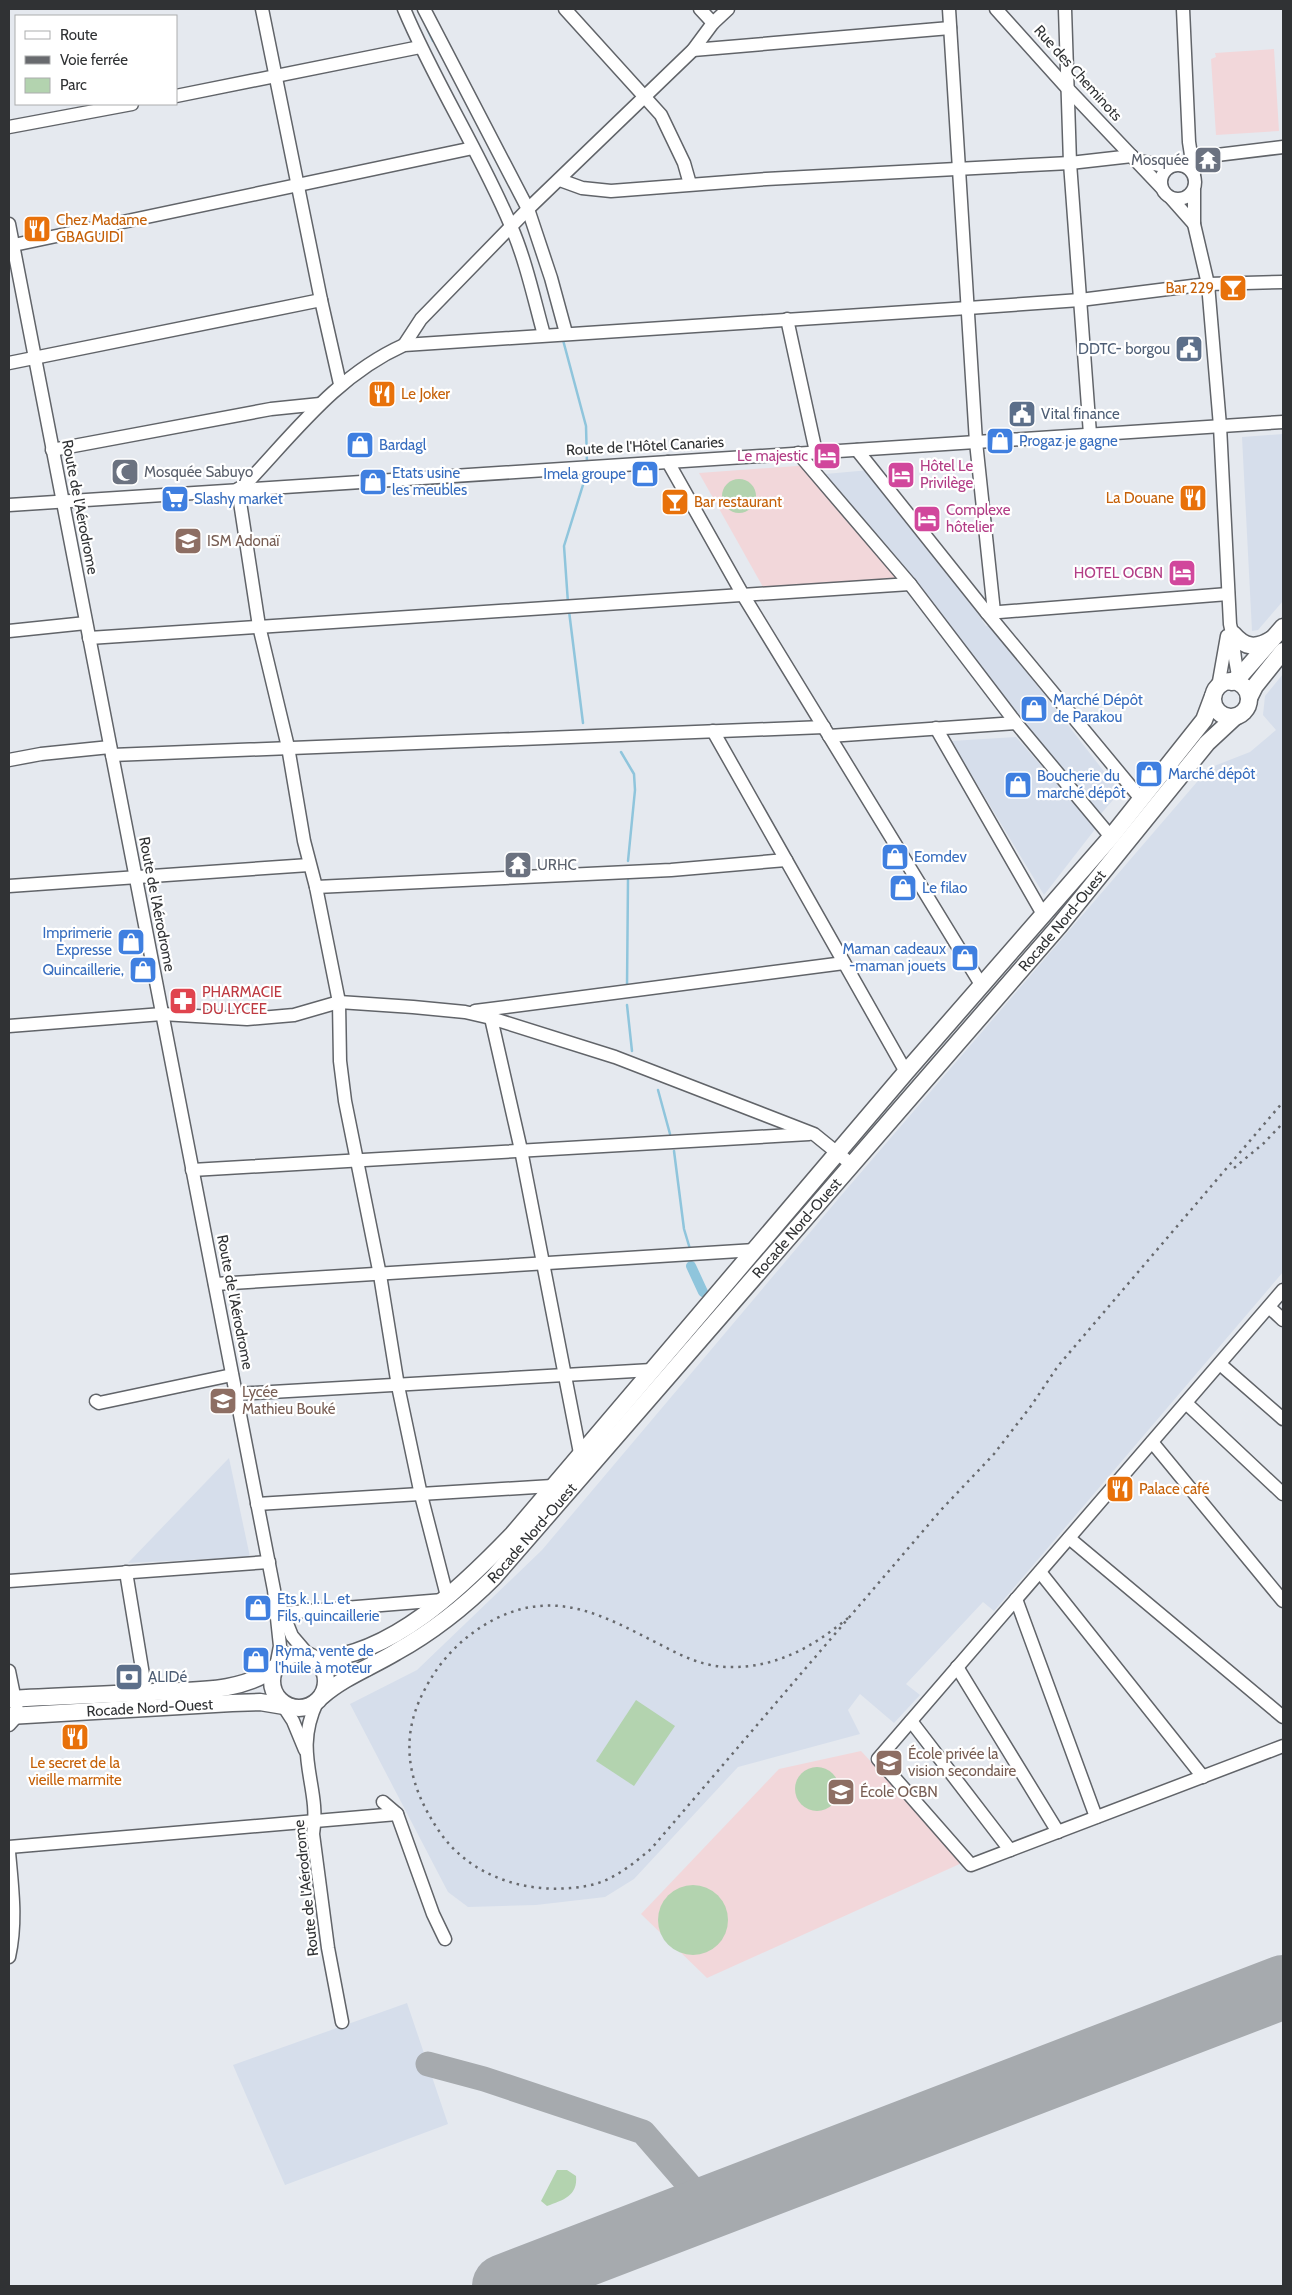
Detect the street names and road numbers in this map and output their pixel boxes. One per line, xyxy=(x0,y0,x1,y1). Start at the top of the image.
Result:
street label: Rue des Cheminots xyxy=(1030,21,1126,125)
street label: Route de l'Hôtel Canaries xyxy=(566,433,724,459)
street label: Route de l'Aérodrome xyxy=(58,438,102,576)
street label: Route de l'Aérodrome xyxy=(135,835,179,973)
street label: Rocade Nord-Ouest xyxy=(1015,866,1110,975)
street label: Rocade Nord-Ouest xyxy=(749,1174,845,1282)
street label: Route de l'Aérodrome xyxy=(213,1233,257,1371)
street label: Rocade Nord-Ouest xyxy=(484,1480,580,1587)
street label: Rocade Nord-Ouest xyxy=(86,1695,213,1720)
street label: Route de l'Aérodrome xyxy=(290,1819,322,1957)

